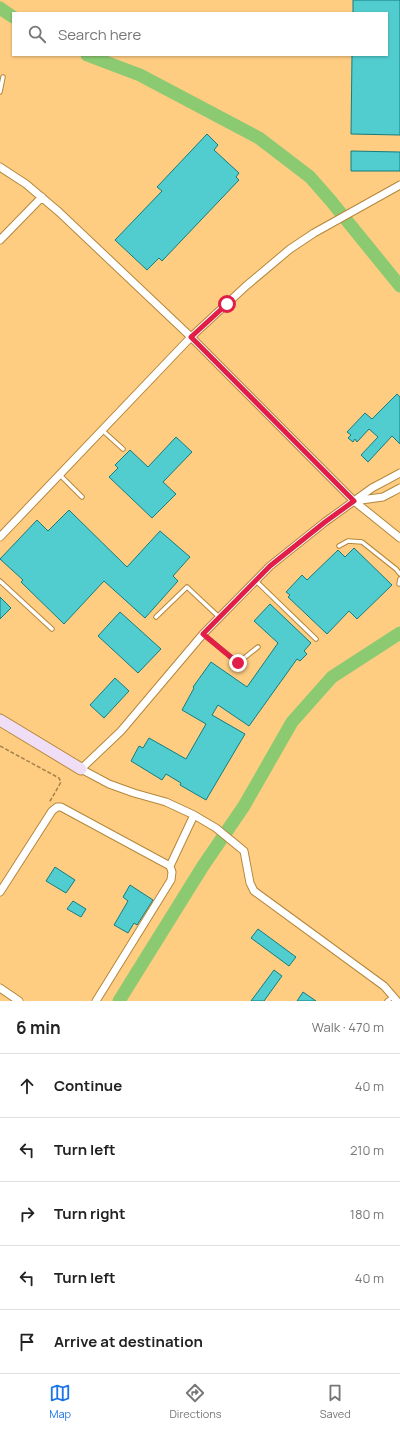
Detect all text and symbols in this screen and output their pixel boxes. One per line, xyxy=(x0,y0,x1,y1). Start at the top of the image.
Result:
search box xyxy=(12,12,388,56)
icon: search xyxy=(26,23,48,45)
text: Search here xyxy=(58,24,141,45)
route start xyxy=(218,295,236,313)
route end xyxy=(229,654,247,672)
text: 6 min xyxy=(16,1016,61,1039)
text: Walk · 470 m xyxy=(312,1018,384,1036)
icon: ahead xyxy=(16,1075,38,1097)
text: Continue xyxy=(54,1075,122,1096)
text: 40 m xyxy=(355,1077,384,1095)
icon: left xyxy=(16,1139,38,1161)
text: Turn left xyxy=(54,1139,116,1160)
text: 210 m xyxy=(350,1141,384,1159)
icon: right xyxy=(16,1203,38,1225)
text: Turn right xyxy=(54,1203,125,1224)
text: 180 m xyxy=(350,1205,384,1223)
icon: left xyxy=(16,1267,38,1289)
text: Turn left xyxy=(54,1267,116,1288)
text: 40 m xyxy=(355,1269,384,1287)
icon: arrive xyxy=(16,1331,38,1353)
text: Arrive at destination xyxy=(54,1331,203,1352)
tab: Map xyxy=(49,1382,71,1421)
tab: Directions xyxy=(169,1382,222,1421)
tab: Saved xyxy=(320,1382,351,1421)

